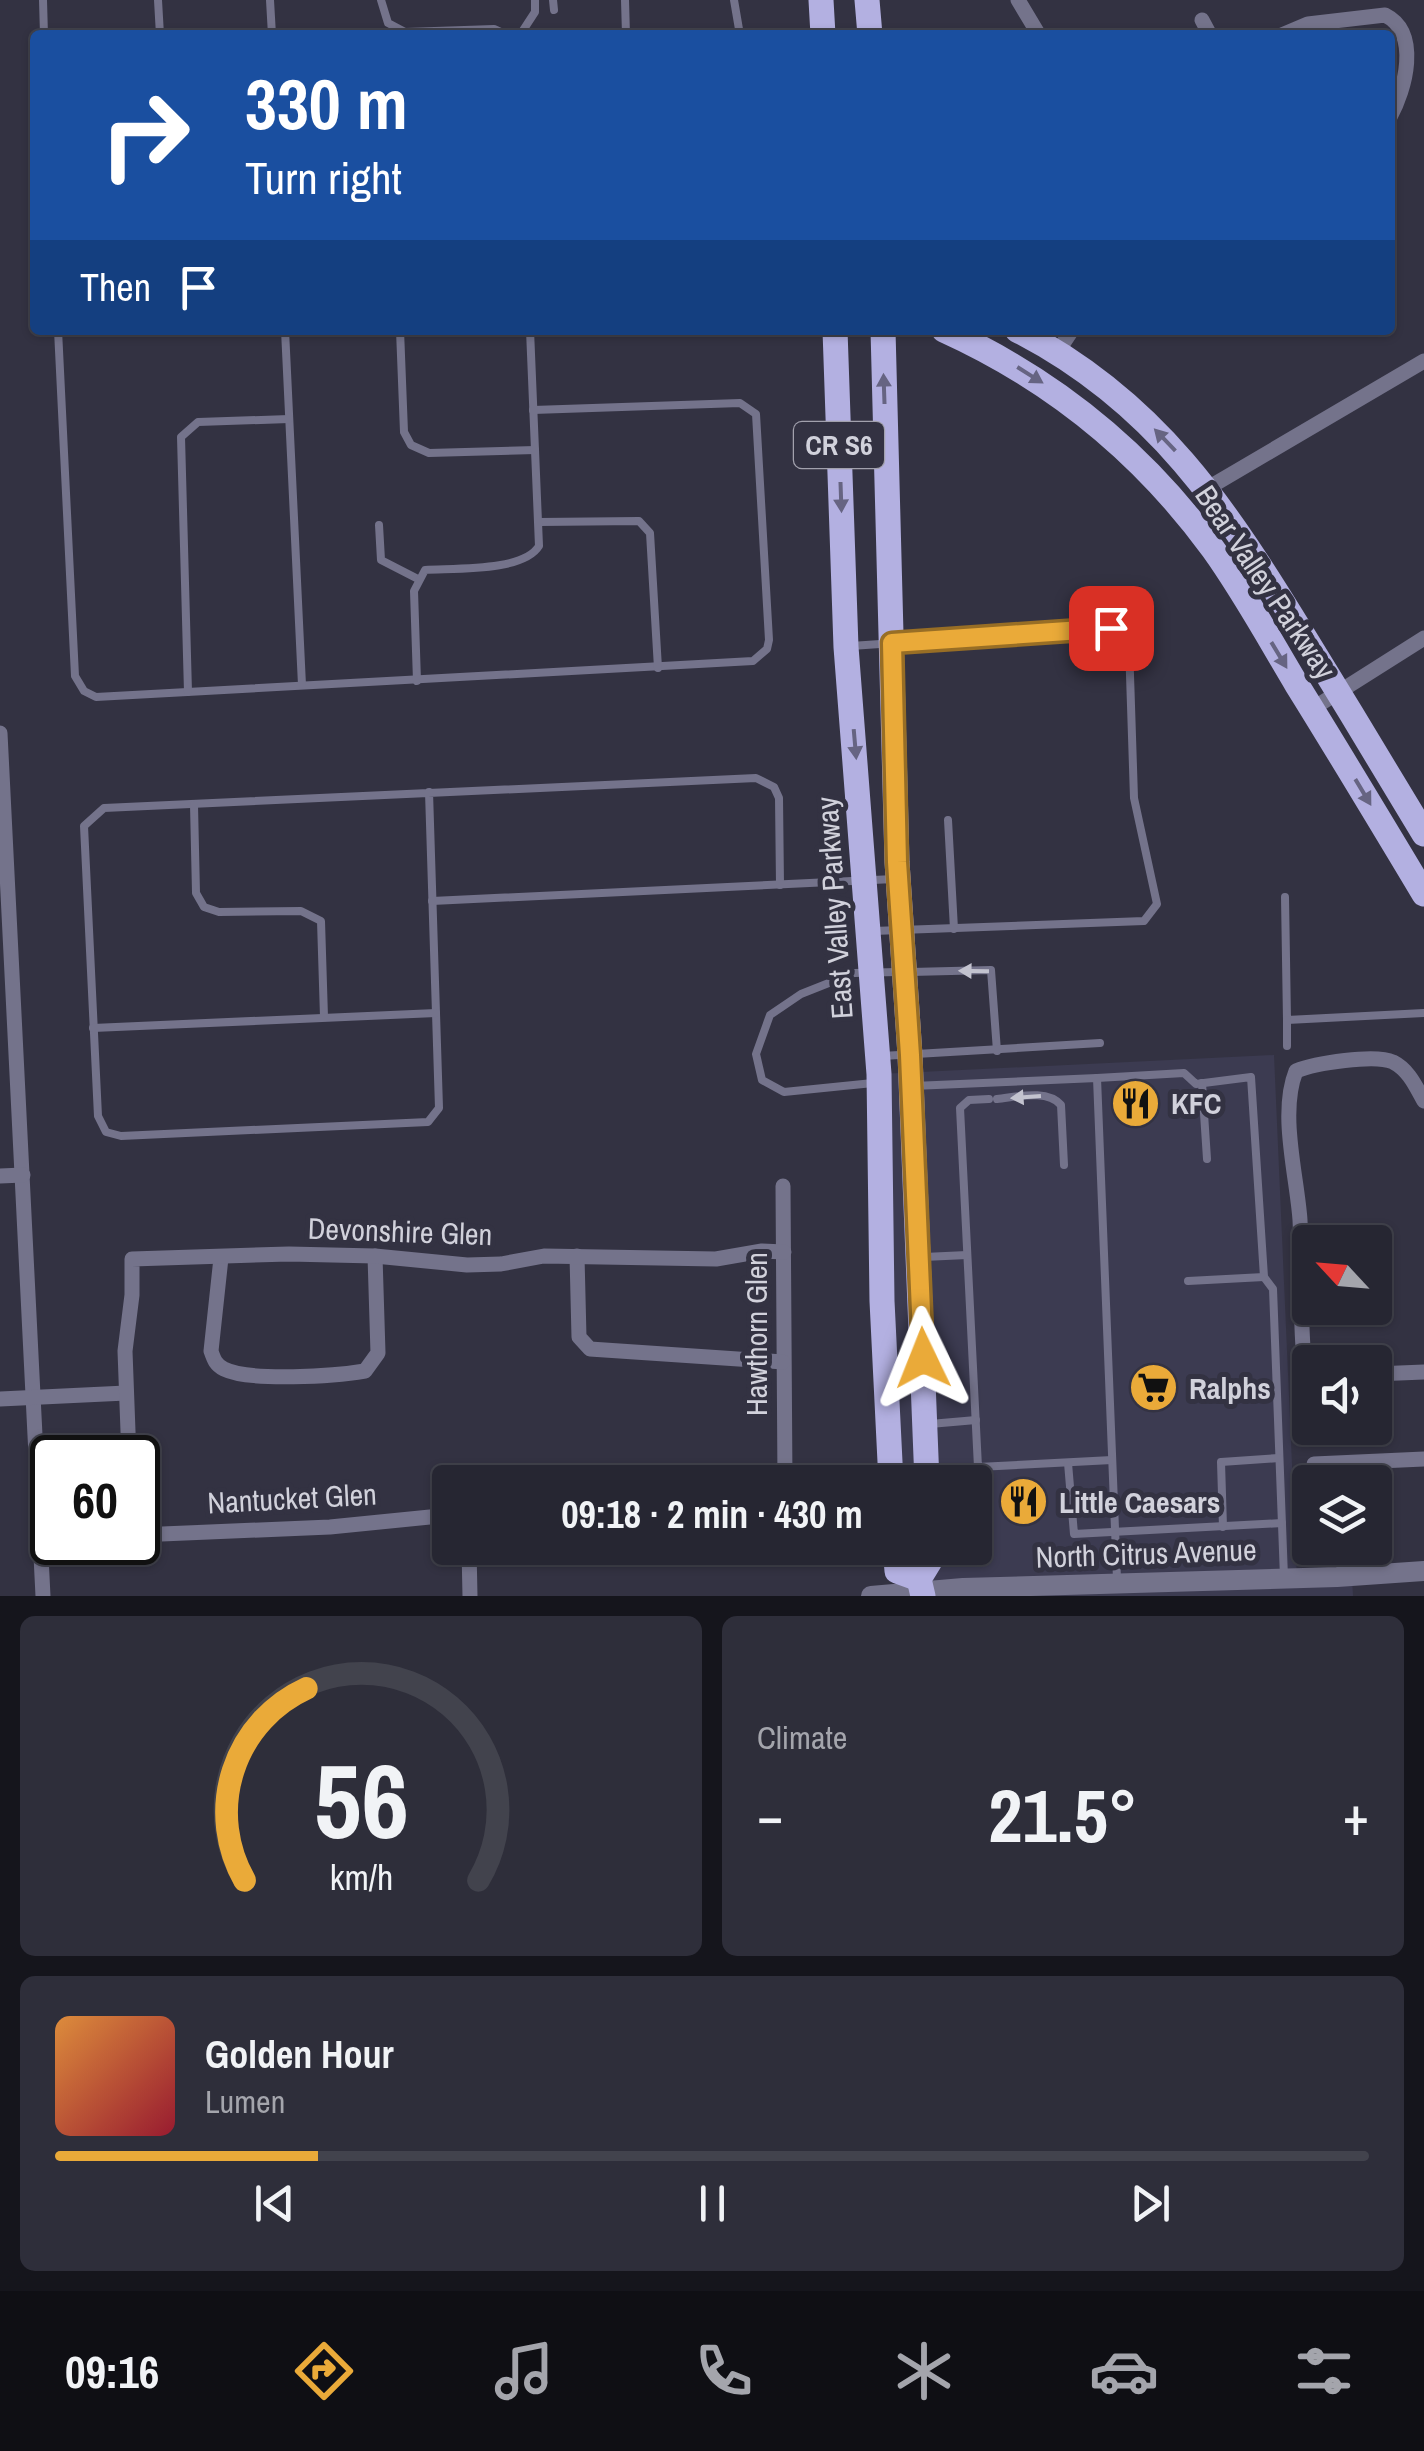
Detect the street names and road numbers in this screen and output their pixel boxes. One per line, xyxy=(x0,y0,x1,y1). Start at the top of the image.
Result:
road number: CR S6 xyxy=(794,422,884,468)
street label: Bear Valley Parkway xyxy=(1186,477,1346,687)
street label: East Valley Parkway xyxy=(806,795,862,1020)
street label: Devonshire Glen xyxy=(307,1208,493,1254)
street label: Hawthorn Glen xyxy=(736,1252,776,1416)
street label: Nantucket Glen xyxy=(206,1474,378,1522)
street label: North Citrus Avenue xyxy=(1035,1529,1257,1577)

